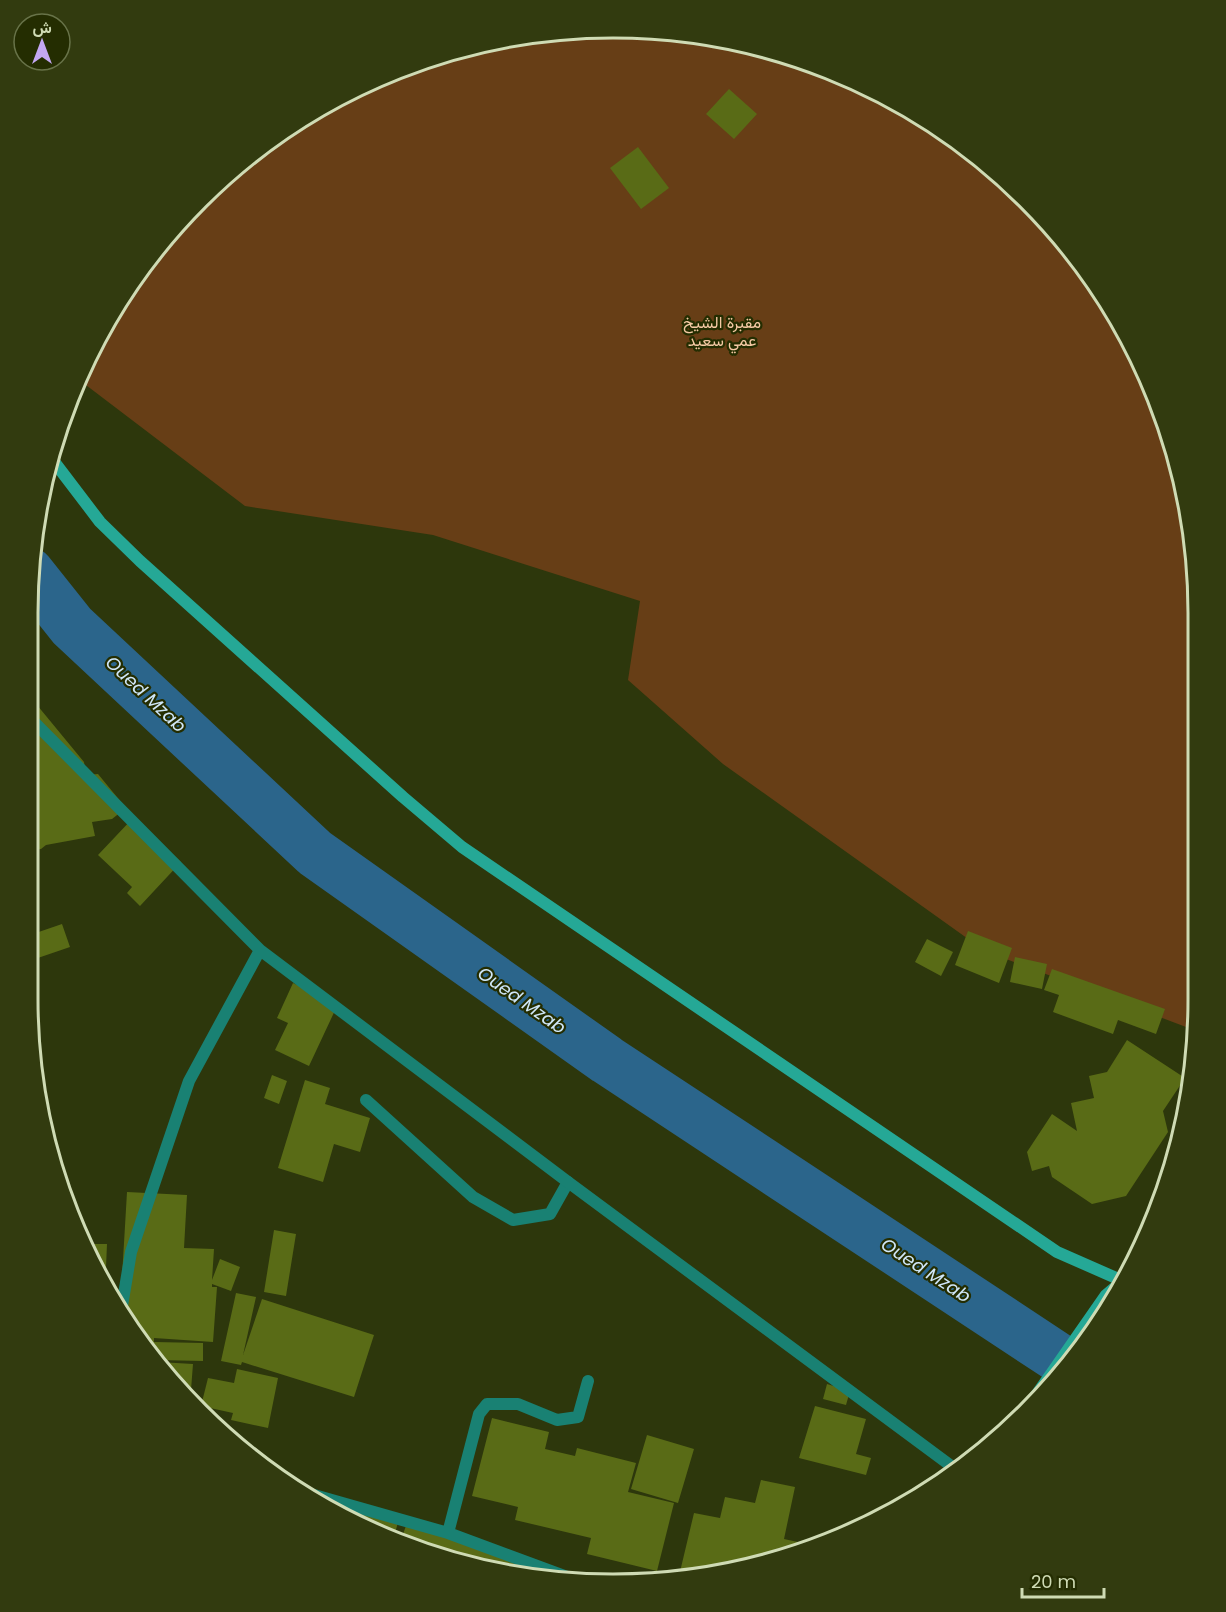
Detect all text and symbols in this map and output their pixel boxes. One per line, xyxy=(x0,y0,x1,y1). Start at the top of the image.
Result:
north arrow xyxy=(12,12,72,72)
text: ش xyxy=(32,16,52,39)
park label: مقبرة الشيخ عمي سعيد xyxy=(683,311,761,354)
water label: Oued Mzab xyxy=(100,650,192,738)
water label: Oued Mzab xyxy=(473,960,571,1040)
water label: Oued Mzab xyxy=(876,1232,976,1308)
scale bar xyxy=(1022,1561,1104,1599)
text: 20 m xyxy=(1031,1569,1076,1594)

